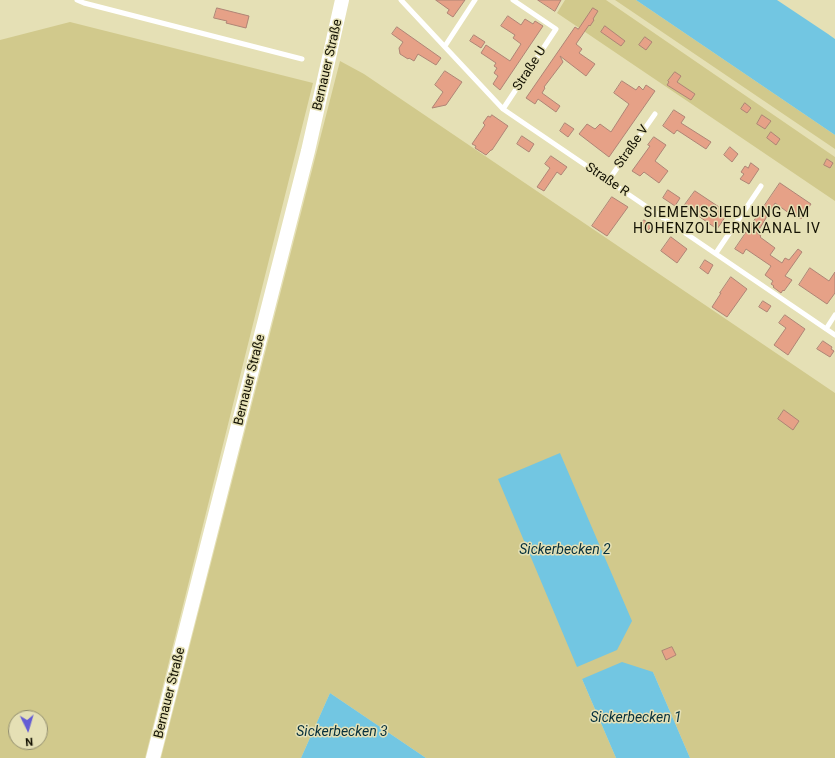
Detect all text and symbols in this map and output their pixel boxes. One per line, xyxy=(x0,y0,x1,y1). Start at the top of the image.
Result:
street label: Bernauer Straße xyxy=(310,18,346,112)
street label: Straße U xyxy=(510,44,550,94)
street label: Straße V xyxy=(611,122,653,172)
street label: Straße R xyxy=(582,160,632,200)
district label: SIEMENSSIEDLUNG AM HOHENZOLLERNKANAL IV xyxy=(633,205,821,238)
street label: Bernauer Straße xyxy=(231,333,269,427)
water label: Sickerbecken 2 xyxy=(519,542,611,558)
street label: Bernauer Straße xyxy=(151,646,189,740)
north arrow xyxy=(8,710,48,750)
water label: Sickerbecken 1 xyxy=(590,710,682,726)
water label: Sickerbecken 3 xyxy=(296,724,388,740)
text: N xyxy=(25,735,33,748)

